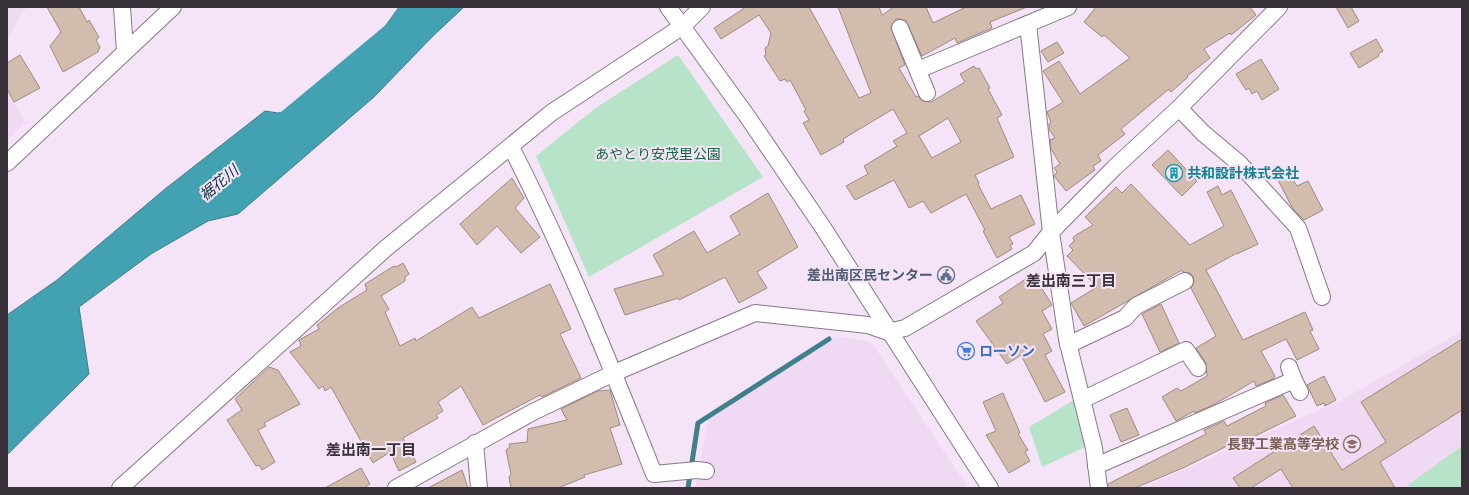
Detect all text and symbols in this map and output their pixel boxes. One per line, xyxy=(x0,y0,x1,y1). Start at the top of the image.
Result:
park label: あやとり安茂里公園 xyxy=(595,146,721,162)
water label: 裾花川 xyxy=(196,160,244,204)
building icon: 共和設計株式会社 xyxy=(1164,163,1184,183)
place label: 共和設計株式会社 xyxy=(1187,165,1299,181)
public building icon: 差出南区民センター xyxy=(936,265,956,285)
place label: 差出南区民センター xyxy=(807,267,933,283)
district label: 差出南三丁目 xyxy=(1026,272,1116,290)
supermarket icon: ローソン xyxy=(956,341,976,361)
place label: ローソン xyxy=(979,343,1035,359)
school or university icon: 長野工業高等学校 xyxy=(1342,434,1362,454)
place label: 長野工業高等学校 xyxy=(1227,436,1339,452)
district label: 差出南一丁目 xyxy=(326,441,416,459)

